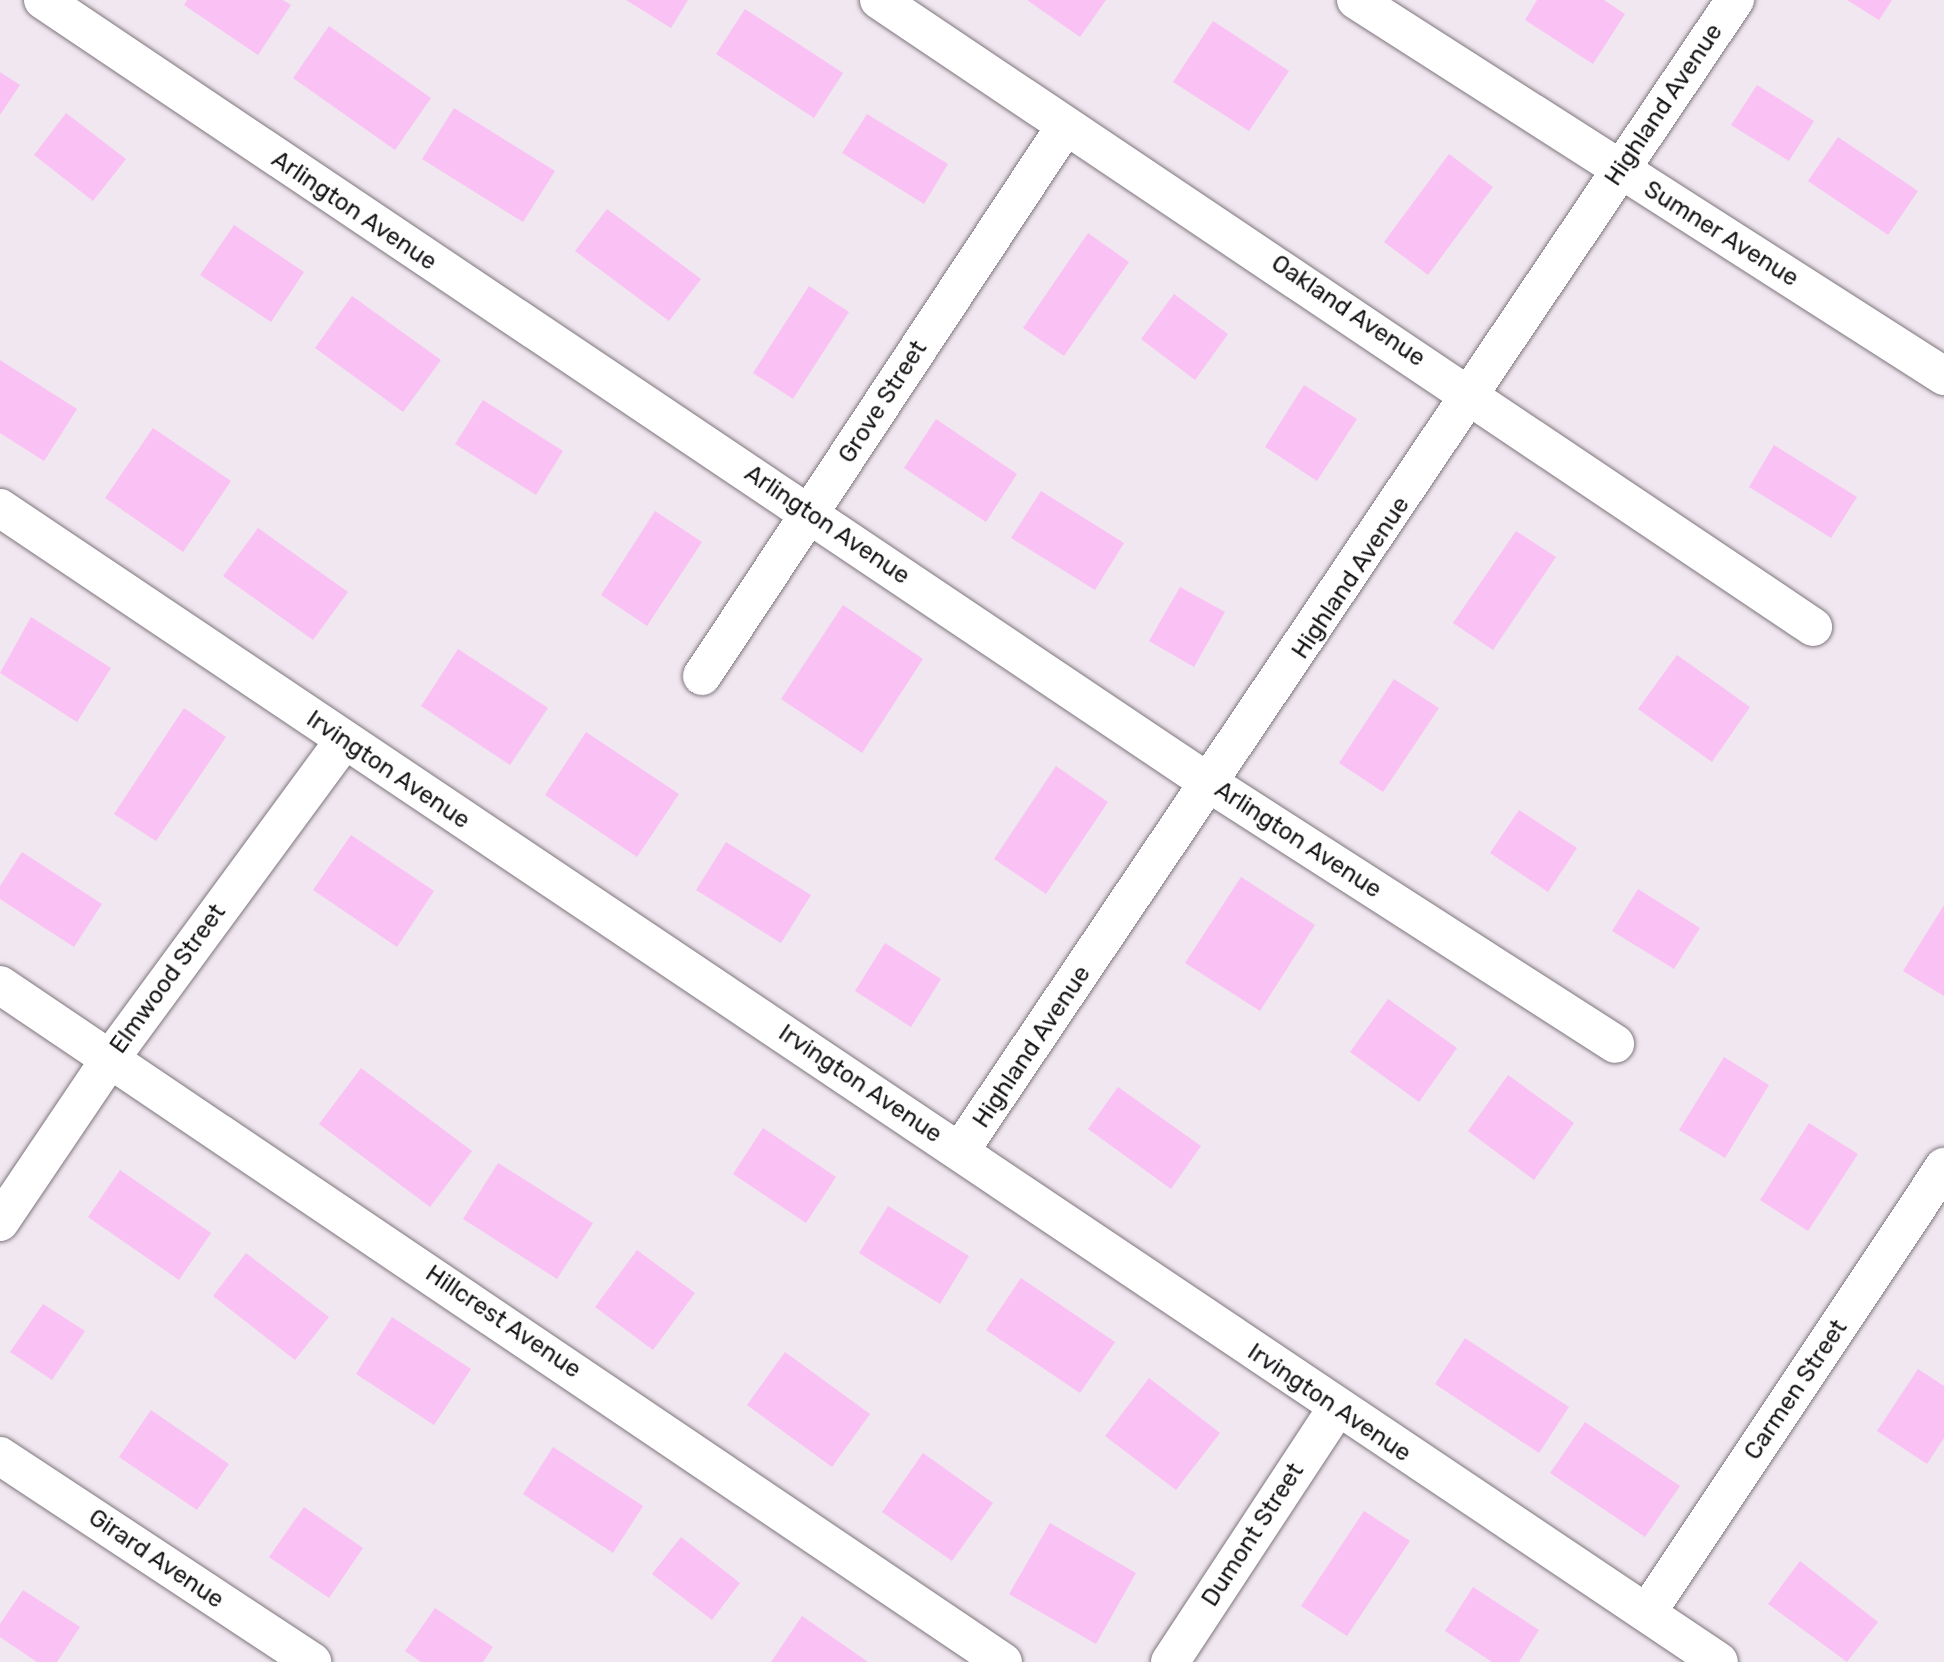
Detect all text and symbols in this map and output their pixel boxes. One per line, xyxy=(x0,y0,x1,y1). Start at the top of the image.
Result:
street label: Highland Avenue xyxy=(1599,18,1729,192)
street label: Arlington Avenue xyxy=(266,145,442,277)
street label: Sumner Avenue xyxy=(1638,175,1804,293)
street label: Oakland Avenue xyxy=(1265,249,1431,373)
street label: Grove Street xyxy=(833,335,933,469)
street label: Arlington Avenue xyxy=(739,459,915,591)
street label: Highland Avenue xyxy=(1286,491,1416,665)
street label: Irvington Avenue xyxy=(301,705,475,835)
street label: Arlington Avenue xyxy=(1209,775,1387,905)
street label: Elmwood Street xyxy=(104,899,232,1059)
street label: Highland Avenue xyxy=(967,960,1097,1134)
street label: Irvington Avenue xyxy=(773,1019,947,1149)
street label: Hillcrest Avenue xyxy=(420,1259,586,1385)
street label: Carmen Street xyxy=(1739,1314,1853,1466)
street label: Irvington Avenue xyxy=(1242,1338,1416,1468)
street label: Dumont Street xyxy=(1196,1458,1310,1612)
street label: Girard Avenue xyxy=(83,1503,229,1615)

